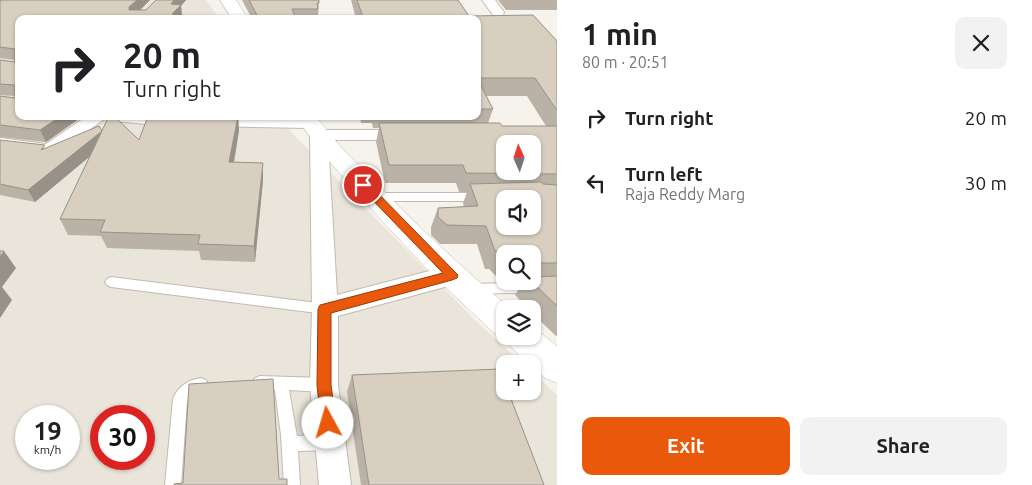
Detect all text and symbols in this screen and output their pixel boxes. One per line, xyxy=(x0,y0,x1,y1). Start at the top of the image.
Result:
text: 1 min xyxy=(582,17,658,51)
button: close xyxy=(955,17,1007,69)
icon: right xyxy=(40,35,105,100)
text: 20 m xyxy=(123,35,201,75)
text: 80 m · 20:51 xyxy=(582,53,669,71)
text: Turn right xyxy=(123,76,221,101)
icon: right xyxy=(582,104,610,132)
text: Turn right xyxy=(625,107,713,129)
text: 20 m xyxy=(965,107,1007,129)
north arrow xyxy=(496,135,541,180)
map controls xyxy=(496,135,541,400)
text: Turn left xyxy=(625,163,703,185)
pin xyxy=(342,164,384,206)
icon: left xyxy=(582,169,610,197)
icon: arrive xyxy=(349,171,377,199)
text: 30 m xyxy=(965,172,1007,194)
text: Raja Reddy Marg xyxy=(625,185,745,203)
button: sound xyxy=(496,190,541,235)
button: search xyxy=(496,245,541,290)
button: layers xyxy=(496,300,541,345)
button: + xyxy=(496,355,541,400)
position arrow xyxy=(301,396,353,448)
speed limit sign: 30 xyxy=(90,405,155,470)
text: 19 xyxy=(33,417,62,445)
button: Exit xyxy=(582,417,790,475)
button: Share xyxy=(800,417,1007,475)
text: km/h xyxy=(34,443,61,456)

